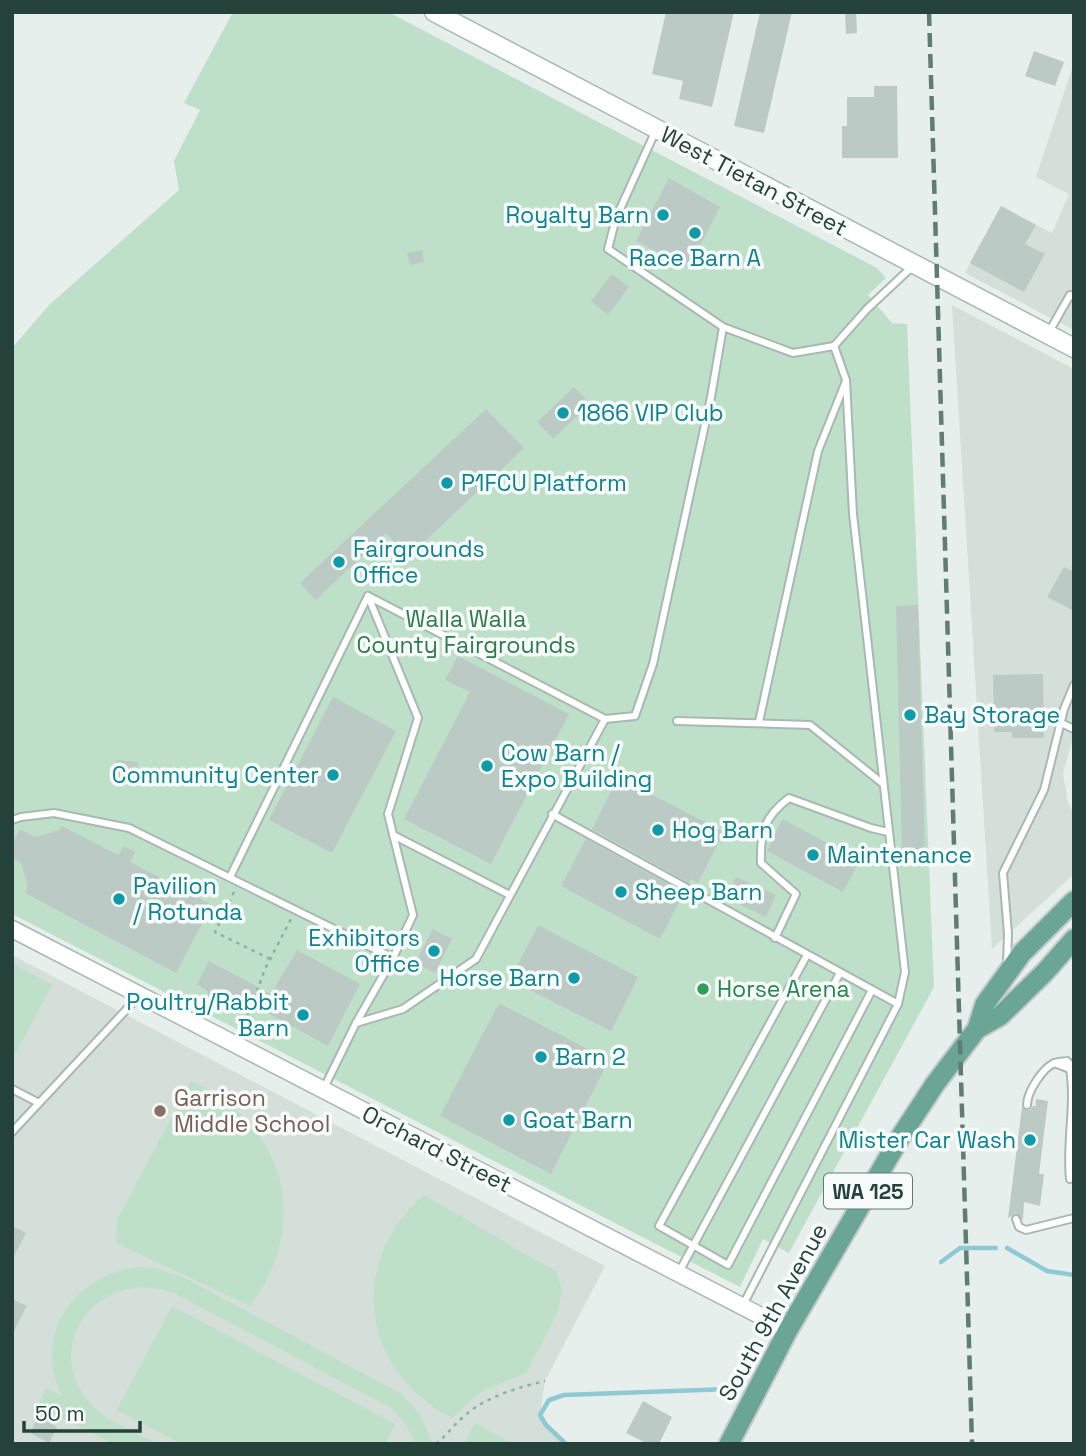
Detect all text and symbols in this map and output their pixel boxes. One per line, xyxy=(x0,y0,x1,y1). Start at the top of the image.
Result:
street label: West Tietan Street xyxy=(655,119,853,243)
place label: Royalty Barn xyxy=(506,200,649,230)
marker: Royalty Barn xyxy=(655,207,671,223)
marker: Race Barn A xyxy=(687,225,703,241)
place label: Race Barn A xyxy=(629,243,761,273)
place label: 1866 VIP Club xyxy=(577,398,724,428)
marker: 1866 VIP Club xyxy=(555,405,571,421)
place label: P1FCU Platform xyxy=(461,468,627,498)
marker: P1FCU Platform xyxy=(439,475,455,491)
place label: Fairgrounds Office xyxy=(353,534,485,590)
marker: Fairgrounds Office xyxy=(331,554,347,570)
park label: Walla Walla County Fairgrounds xyxy=(356,604,576,660)
place label: Bay Storage xyxy=(924,700,1060,730)
marker: Bay Storage xyxy=(902,707,918,723)
place label: Cow Barn / Expo Building xyxy=(501,738,652,794)
marker: Cow Barn / Expo Building xyxy=(479,758,495,774)
place label: Community Center xyxy=(112,760,319,790)
marker: Community Center xyxy=(325,767,341,783)
place label: Hog Barn xyxy=(672,815,773,845)
marker: Hog Barn xyxy=(650,822,666,838)
place label: Maintenance xyxy=(827,840,972,870)
marker: Maintenance xyxy=(805,847,821,863)
place label: Pavilion / Rotunda xyxy=(133,871,243,927)
place label: Sheep Barn xyxy=(635,877,762,907)
marker: Sheep Barn xyxy=(613,884,629,900)
marker: Pavilion / Rotunda xyxy=(111,891,127,907)
place label: Exhibitors Office xyxy=(308,923,420,979)
marker: Exhibitors Office xyxy=(426,943,442,959)
place label: Horse Barn xyxy=(439,963,560,993)
marker: Horse Barn xyxy=(566,970,582,986)
place label: Horse Arena xyxy=(717,974,850,1004)
marker: Horse Arena xyxy=(695,981,711,997)
place label: Poultry/Rabbit Barn xyxy=(126,987,289,1043)
marker: Poultry/Rabbit Barn xyxy=(295,1007,311,1023)
place label: Barn 2 xyxy=(555,1042,626,1072)
marker: Barn 2 xyxy=(533,1049,549,1065)
place label: Garrison Middle School xyxy=(174,1083,330,1139)
street label: Orchard Street xyxy=(357,1098,517,1200)
marker: Garrison Middle School xyxy=(152,1103,168,1119)
place label: Goat Barn xyxy=(523,1105,633,1135)
marker: Goat Barn xyxy=(501,1112,517,1128)
place label: Mister Car Wash xyxy=(839,1125,1016,1155)
marker: Mister Car Wash xyxy=(1022,1132,1038,1148)
road number: WA 125 xyxy=(824,1174,912,1208)
street label: South 9th Avenue xyxy=(712,1218,834,1406)
scale bar xyxy=(24,1390,140,1434)
text: 50 m xyxy=(35,1400,85,1427)

